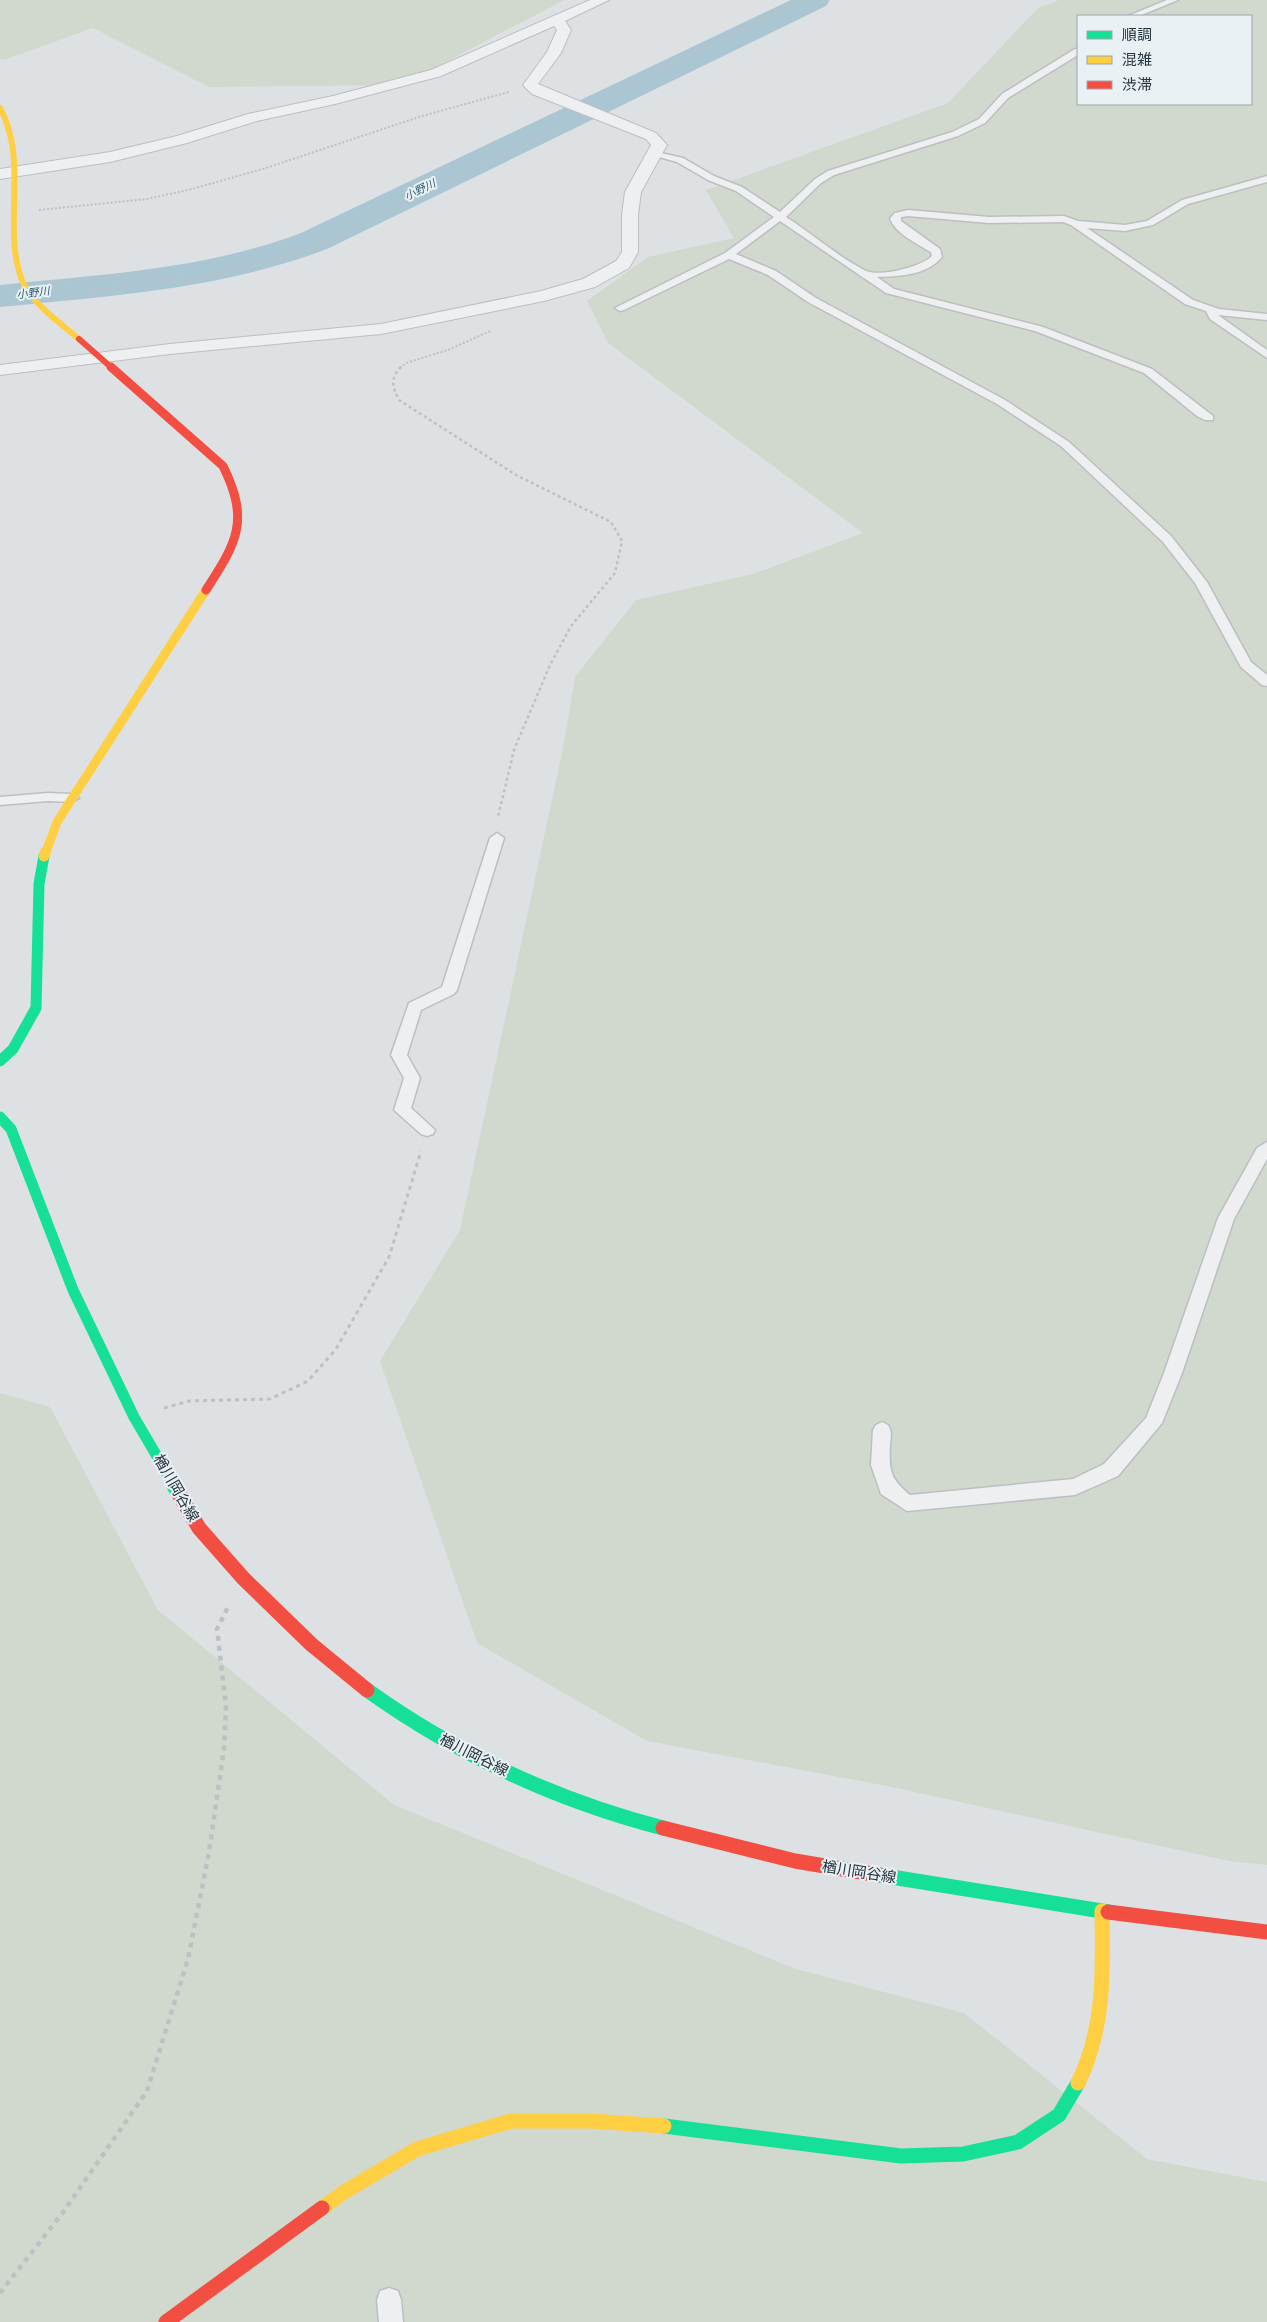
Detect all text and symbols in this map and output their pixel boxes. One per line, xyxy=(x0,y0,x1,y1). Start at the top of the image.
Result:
legend xyxy=(1077,15,1252,105)
text: 順調 xyxy=(1122,25,1152,45)
text: 混雑 xyxy=(1122,50,1152,70)
text: 渋滞 xyxy=(1122,75,1152,95)
water label: 小野川 xyxy=(402,176,439,204)
water label: 小野川 xyxy=(16,283,51,302)
street label: 楢川岡谷線 xyxy=(149,1451,203,1525)
street label: 楢川岡谷線 xyxy=(436,1729,512,1781)
street label: 楢川岡谷線 xyxy=(820,1856,898,1888)

